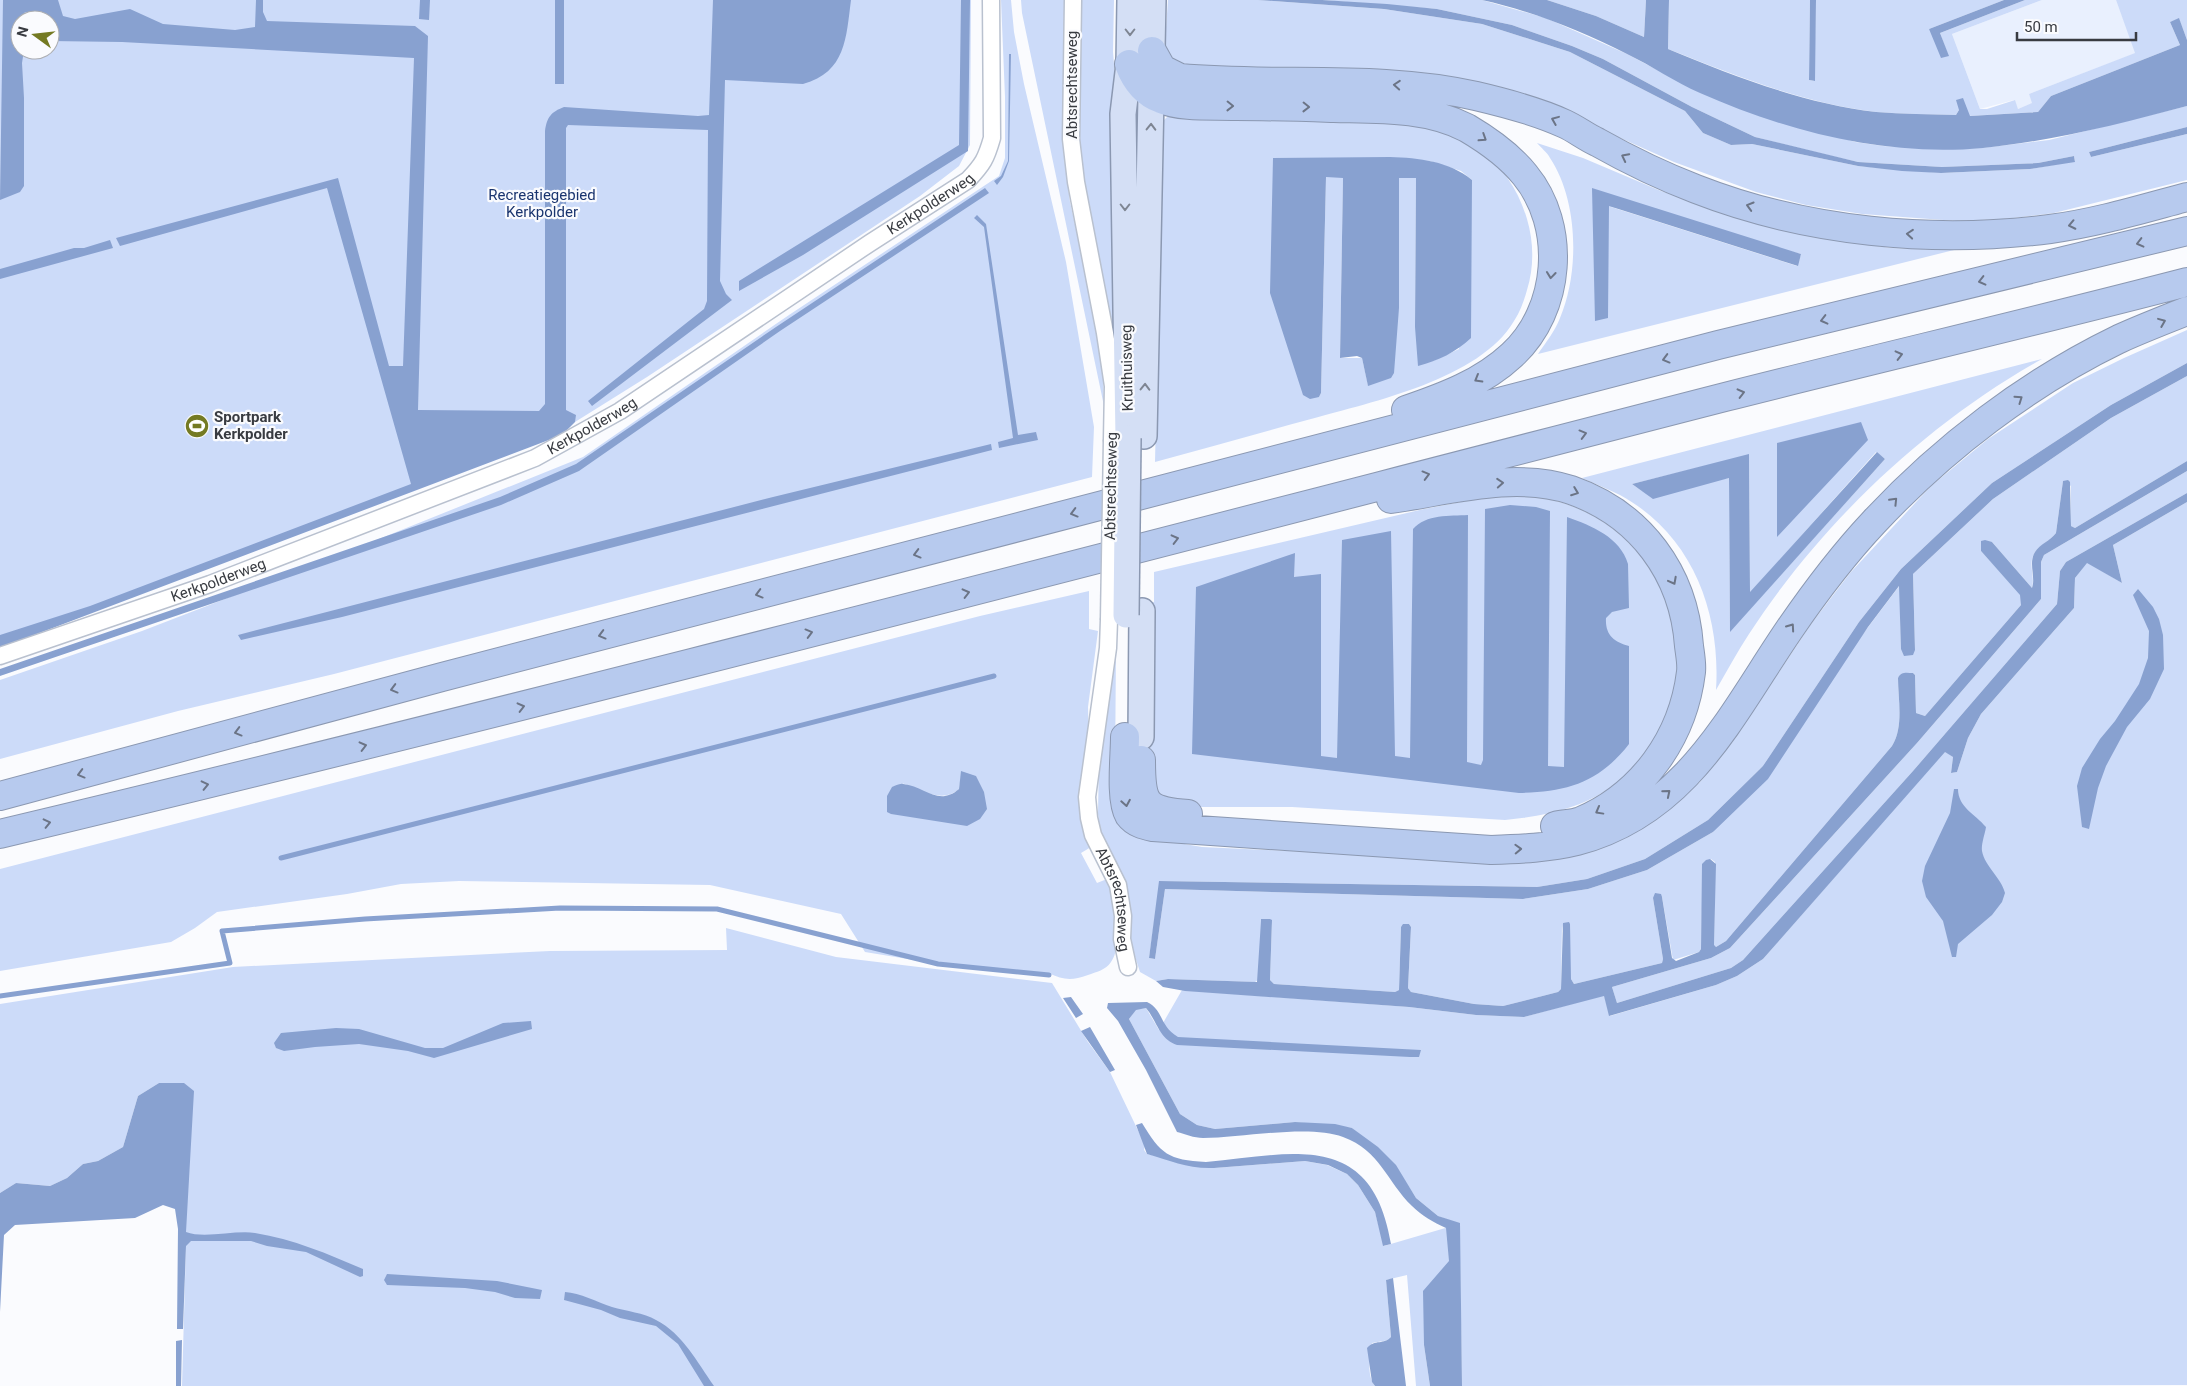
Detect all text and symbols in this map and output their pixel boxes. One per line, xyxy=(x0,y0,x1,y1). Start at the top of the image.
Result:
north arrow xyxy=(10,10,60,60)
scale bar xyxy=(2017,10,2136,42)
text: 50 m xyxy=(2024,18,2058,36)
text: N xyxy=(13,25,31,38)
one-way arrow xyxy=(1125,28,1135,36)
street label: Abtsrechtseweg xyxy=(1063,31,1081,139)
one-way arrow xyxy=(1392,80,1400,91)
one-way arrow xyxy=(1226,101,1234,111)
one-way arrow xyxy=(1302,102,1310,112)
one-way arrow xyxy=(1551,116,1560,126)
one-way arrow xyxy=(1146,123,1156,131)
one-way arrow xyxy=(1478,132,1487,141)
one-way arrow xyxy=(1621,153,1630,163)
street label: Kerkpolderweg xyxy=(884,170,978,239)
park label: Recreatiegebied Kerkpolder xyxy=(488,186,596,221)
one-way arrow xyxy=(1746,202,1755,212)
one-way arrow xyxy=(1120,204,1130,212)
one-way arrow xyxy=(2067,219,2076,230)
one-way arrow xyxy=(1905,229,1913,240)
one-way arrow xyxy=(2135,237,2144,248)
one-way arrow xyxy=(1546,271,1557,279)
one-way arrow xyxy=(1977,275,1986,286)
one-way arrow xyxy=(1819,314,1828,325)
one-way arrow xyxy=(2157,317,2165,327)
street label: Kruithuisweg xyxy=(1117,324,1137,412)
one-way arrow xyxy=(1894,350,1903,361)
one-way arrow xyxy=(1662,353,1671,364)
one-way arrow xyxy=(1475,373,1484,383)
one-way arrow xyxy=(1140,383,1151,391)
one-way arrow xyxy=(1736,389,1744,399)
street label: Kerkpolderweg xyxy=(544,393,640,458)
one-way arrow xyxy=(2013,396,2023,405)
place label: Sportpark Kerkpolder xyxy=(214,408,288,443)
sports icon: Sportpark Kerkpolder xyxy=(184,413,210,439)
one-way arrow xyxy=(1579,429,1588,440)
street label: Abtsrechtseweg xyxy=(1101,432,1121,540)
one-way arrow xyxy=(1422,470,1431,481)
one-way arrow xyxy=(1497,478,1505,489)
one-way arrow xyxy=(1570,486,1579,496)
one-way arrow xyxy=(1888,498,1897,507)
one-way arrow xyxy=(1070,507,1079,518)
one-way arrow xyxy=(1170,535,1178,545)
one-way arrow xyxy=(913,548,921,558)
street label: Kerkpolderweg xyxy=(168,554,268,606)
one-way arrow xyxy=(1667,575,1677,584)
one-way arrow xyxy=(962,588,970,598)
one-way arrow xyxy=(756,589,764,599)
one-way arrow xyxy=(1785,623,1794,633)
one-way arrow xyxy=(598,629,607,640)
one-way arrow xyxy=(805,629,813,639)
one-way arrow xyxy=(391,684,399,694)
one-way arrow xyxy=(516,702,525,713)
one-way arrow xyxy=(233,726,242,737)
one-way arrow xyxy=(359,741,368,752)
one-way arrow xyxy=(77,769,85,779)
one-way arrow xyxy=(201,780,210,791)
one-way arrow xyxy=(1661,791,1670,799)
one-way arrow xyxy=(1121,799,1131,808)
one-way arrow xyxy=(1595,805,1604,815)
one-way arrow xyxy=(43,818,52,829)
street label: Abtsrechtseweg xyxy=(1092,844,1133,953)
one-way arrow xyxy=(1514,844,1522,855)

